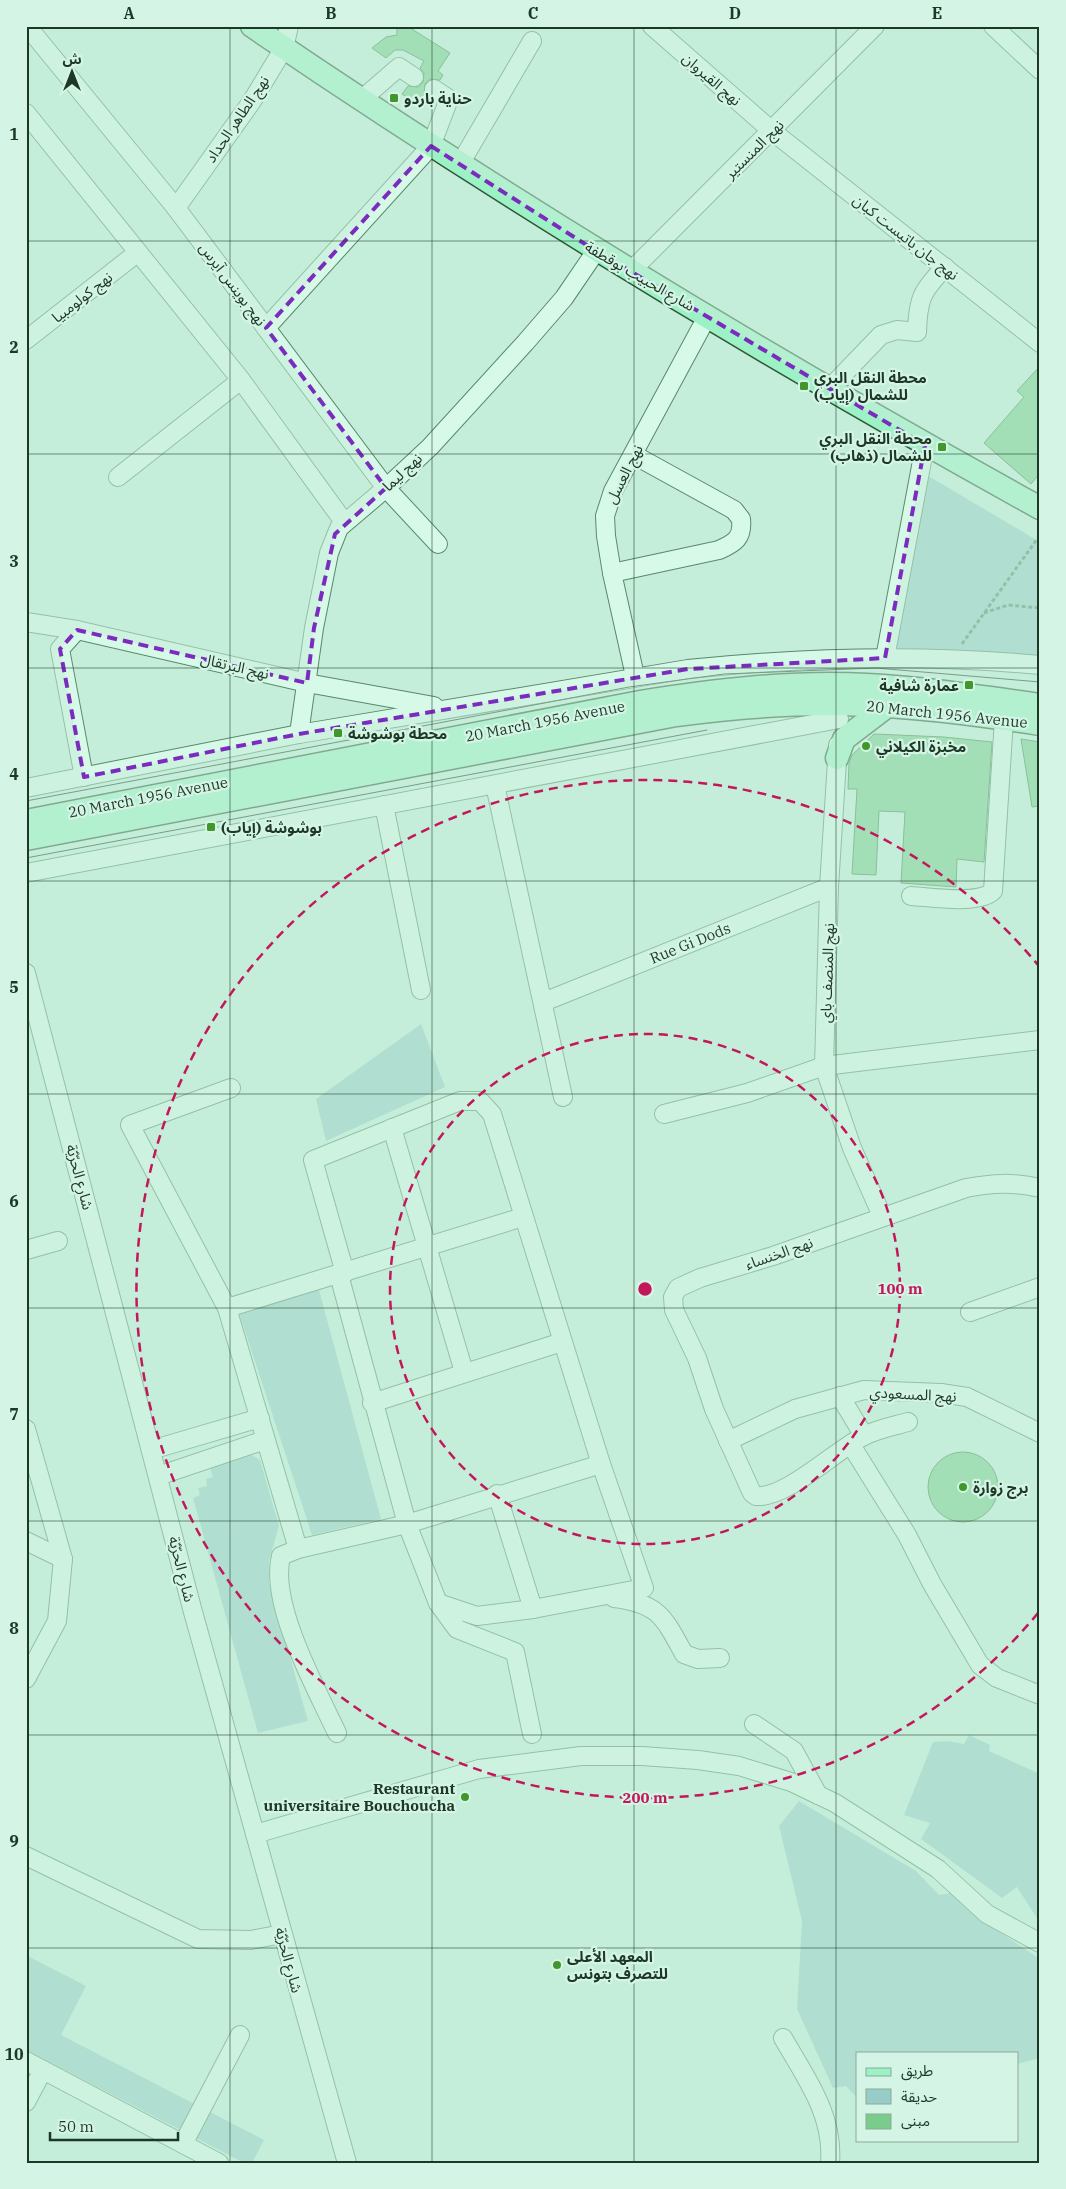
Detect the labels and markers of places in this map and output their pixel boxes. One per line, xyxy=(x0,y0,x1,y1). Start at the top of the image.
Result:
place label: حناية باردو xyxy=(404,89,472,108)
marker: حناية باردو xyxy=(388,92,400,104)
place label: محطة النقل البري للشمال (إياب) xyxy=(814,368,927,405)
marker: محطة النقل البري للشمال (إياب) xyxy=(798,380,810,392)
place label: محطة النقل البري للشمال (ذهاب) xyxy=(819,429,932,465)
marker: محطة النقل البري للشمال (ذهاب) xyxy=(936,441,948,453)
place label: عمارة شافية xyxy=(879,676,959,695)
marker: عمارة شافية xyxy=(963,679,975,691)
place label: محطة بوشوشة xyxy=(348,724,447,743)
marker: محطة بوشوشة xyxy=(332,727,344,739)
place label: مخبزة الكيلاني xyxy=(876,737,966,758)
marker: مخبزة الكيلاني xyxy=(860,740,872,752)
place label: بوشوشة (إياب) xyxy=(221,818,322,838)
marker: بوشوشة (إياب) xyxy=(205,821,217,833)
centre of rings xyxy=(636,1280,654,1298)
place label: برج زوارة xyxy=(973,1478,1029,1499)
marker: برج زوارة xyxy=(957,1481,969,1493)
place label: Restaurant universitaire Bouchoucha xyxy=(263,1779,455,1815)
marker: Restaurant universitaire Bouchoucha xyxy=(459,1791,471,1803)
place label: المعهد الأعلى للتصرف بتونس xyxy=(567,1947,668,1983)
marker: المعهد الأعلى للتصرف بتونس xyxy=(551,1959,563,1971)

